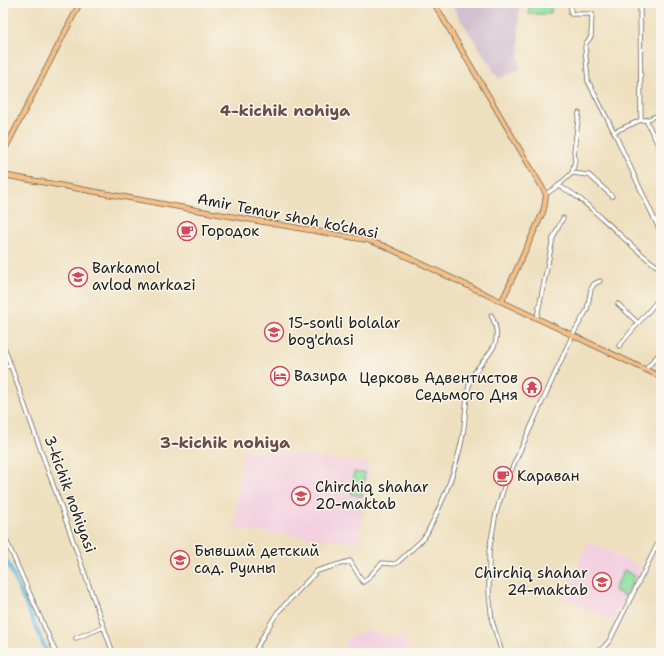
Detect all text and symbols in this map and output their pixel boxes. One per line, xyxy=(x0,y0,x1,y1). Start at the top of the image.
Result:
district label: 4-kichik nohiya xyxy=(220,100,350,121)
street label: Amir Temur shoh ko‘chasi xyxy=(196,189,380,243)
cafe icon: Городок xyxy=(176,220,198,242)
place label: Городок xyxy=(201,221,259,241)
place label: Barkamol avlod markazi xyxy=(92,258,196,295)
school or university icon: Barkamol avlod markazi xyxy=(67,266,89,288)
place label: 15-sonli bolalar bog'chasi xyxy=(288,313,401,350)
school or university icon: 15-sonli bolalar bog'chasi xyxy=(263,321,285,343)
hotel icon: Вазира xyxy=(269,365,291,387)
place label: Вазира xyxy=(294,366,348,386)
place label: Церковь Адвентистов Седьмого Дня xyxy=(359,368,518,405)
temple icon: Церковь Адвентистов Седьмого Дня xyxy=(521,376,543,398)
district label: 3-kichik nohiya xyxy=(160,432,290,453)
street label: 3-kichik nohiyasi xyxy=(39,433,101,555)
cafe icon: Караван xyxy=(492,465,514,487)
place label: Караван xyxy=(517,466,580,486)
place label: Chirchiq shahar 20-maktab xyxy=(315,477,429,514)
school or university icon: Chirchiq shahar 20-maktab xyxy=(290,485,312,507)
place label: Бывший детский сад. Руины xyxy=(194,541,320,578)
school or university icon: Бывший детский сад. Руины xyxy=(169,549,191,571)
place label: Chirchiq shahar 24-maktab xyxy=(474,563,588,600)
school or university icon: Chirchiq shahar 24-maktab xyxy=(591,571,613,593)

